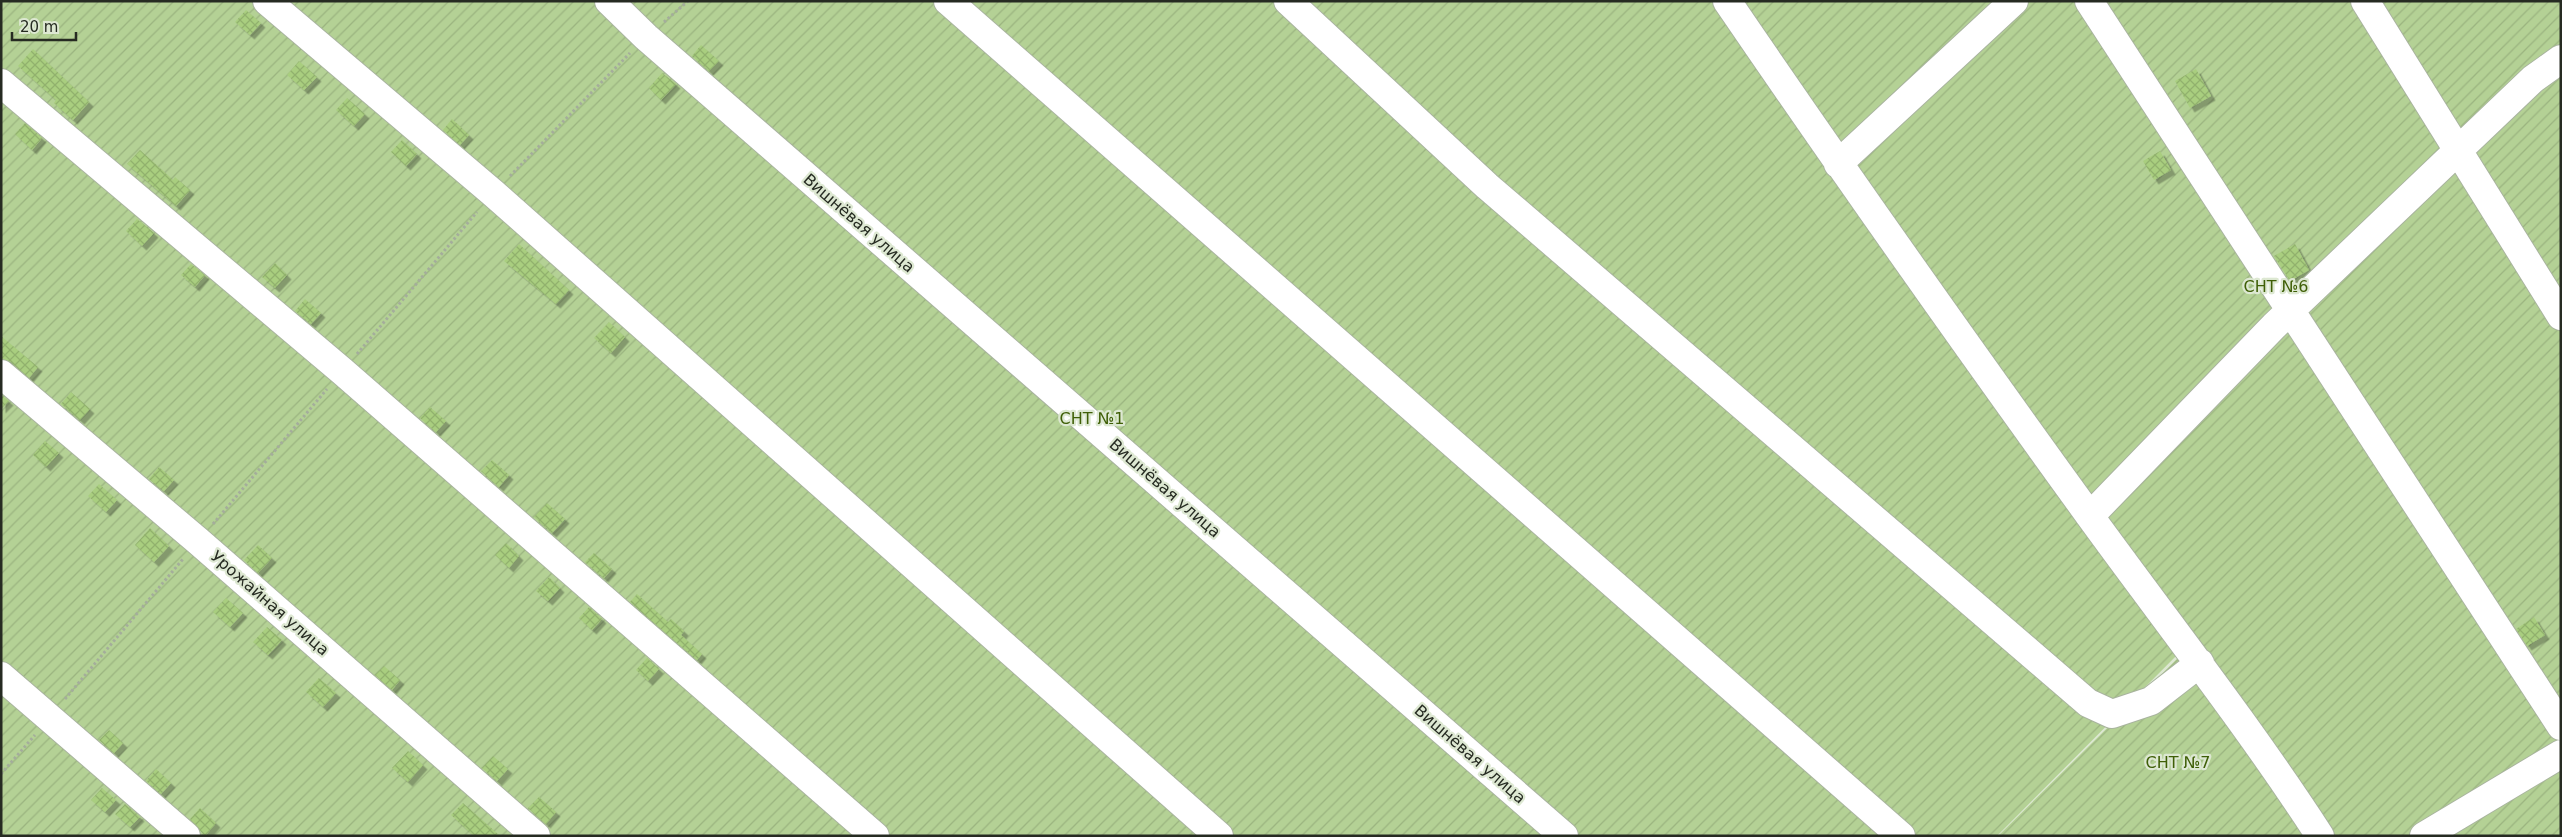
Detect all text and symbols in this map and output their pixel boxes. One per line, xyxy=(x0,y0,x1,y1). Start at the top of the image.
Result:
scale bar xyxy=(12,10,76,42)
text: 20 m xyxy=(20,18,58,36)
street label: Вишнёвая улица xyxy=(800,170,918,276)
park label: СНТ №6 xyxy=(2244,277,2308,296)
park label: СНТ №1 xyxy=(1060,409,1124,428)
street label: Вишнёвая улица xyxy=(1106,435,1224,541)
street label: Урожайная улица xyxy=(207,547,333,659)
street label: Вишнёвая улица xyxy=(1411,701,1529,807)
park label: СНТ №7 xyxy=(2146,753,2210,772)

